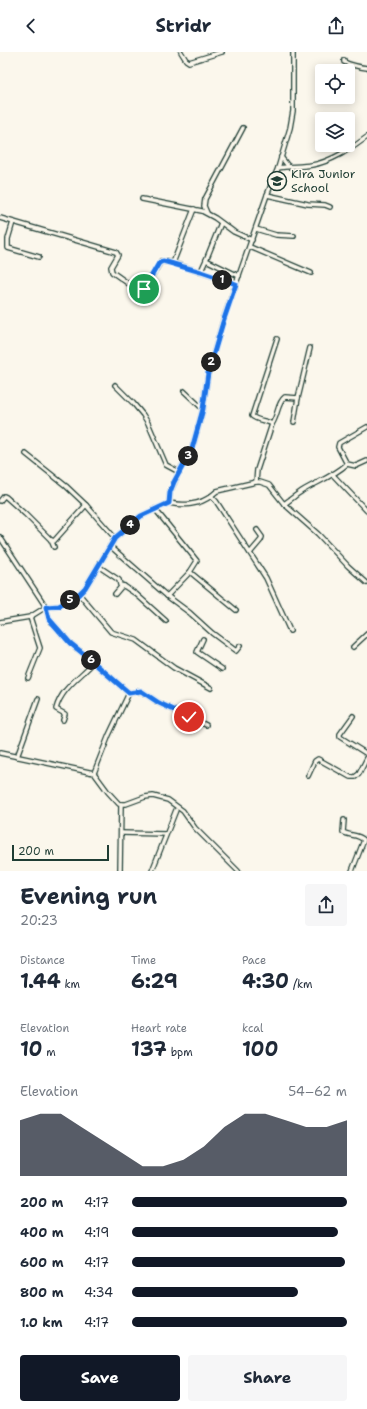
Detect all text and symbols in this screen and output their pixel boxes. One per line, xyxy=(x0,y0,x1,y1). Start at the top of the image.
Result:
text: Stridr xyxy=(156,14,211,38)
icon: back xyxy=(20,15,42,37)
icon: share xyxy=(325,15,347,37)
map controls xyxy=(315,64,355,152)
button: locate xyxy=(315,64,355,104)
button: layers xyxy=(315,112,355,152)
place label: Kira Junior School xyxy=(291,166,356,196)
school or university icon: Kira Junior School xyxy=(266,170,288,192)
pin: 1 xyxy=(212,270,232,290)
pin xyxy=(127,272,161,306)
text: 1 xyxy=(219,272,225,287)
icon: arrive xyxy=(133,278,155,300)
pin: 2 xyxy=(201,352,221,372)
text: 2 xyxy=(207,354,215,369)
pin: 3 xyxy=(178,446,198,466)
text: 3 xyxy=(184,448,192,463)
pin: 4 xyxy=(120,515,140,535)
text: 4 xyxy=(126,517,134,532)
pin: 5 xyxy=(60,590,80,610)
text: 5 xyxy=(67,592,73,607)
pin: 6 xyxy=(81,650,101,670)
text: 6 xyxy=(87,652,95,667)
pin xyxy=(172,700,206,734)
icon: check xyxy=(178,706,200,728)
scale bar xyxy=(12,843,109,862)
text: 200 m xyxy=(18,844,54,859)
text: Evening run xyxy=(20,882,157,911)
button: share xyxy=(305,884,347,926)
text: 20:23 xyxy=(20,912,58,929)
text: Distance xyxy=(20,953,65,968)
text: Time xyxy=(131,953,156,968)
text: Pace xyxy=(242,953,266,968)
text: 1.44 xyxy=(20,968,61,994)
text: 6:29 xyxy=(131,968,178,994)
text: 4:30 xyxy=(242,968,289,994)
text: km xyxy=(61,977,80,992)
text: /km xyxy=(289,977,313,992)
text: Elevation xyxy=(20,1021,69,1036)
text: Heart rate xyxy=(131,1021,187,1036)
text: kcal xyxy=(242,1021,263,1036)
text: 10 xyxy=(20,1036,43,1062)
text: 137 xyxy=(131,1036,167,1062)
text: 100 xyxy=(242,1036,278,1062)
text: m xyxy=(43,1045,56,1060)
text: bpm xyxy=(167,1045,193,1060)
text: Elevation xyxy=(20,1083,78,1100)
text: 54–62 m xyxy=(288,1083,347,1100)
text: 200 m xyxy=(20,1194,63,1211)
text: 4:17 xyxy=(84,1194,109,1211)
text: 400 m xyxy=(20,1224,64,1241)
text: 4:19 xyxy=(84,1224,109,1241)
text: 600 m xyxy=(20,1254,64,1271)
text: 4:17 xyxy=(84,1254,109,1271)
text: 800 m xyxy=(20,1284,64,1301)
text: 4:34 xyxy=(84,1284,113,1301)
text: 1.0 km xyxy=(20,1314,62,1331)
text: 4:17 xyxy=(84,1314,109,1331)
button: Save xyxy=(20,1355,180,1401)
button: Share xyxy=(188,1355,347,1401)

